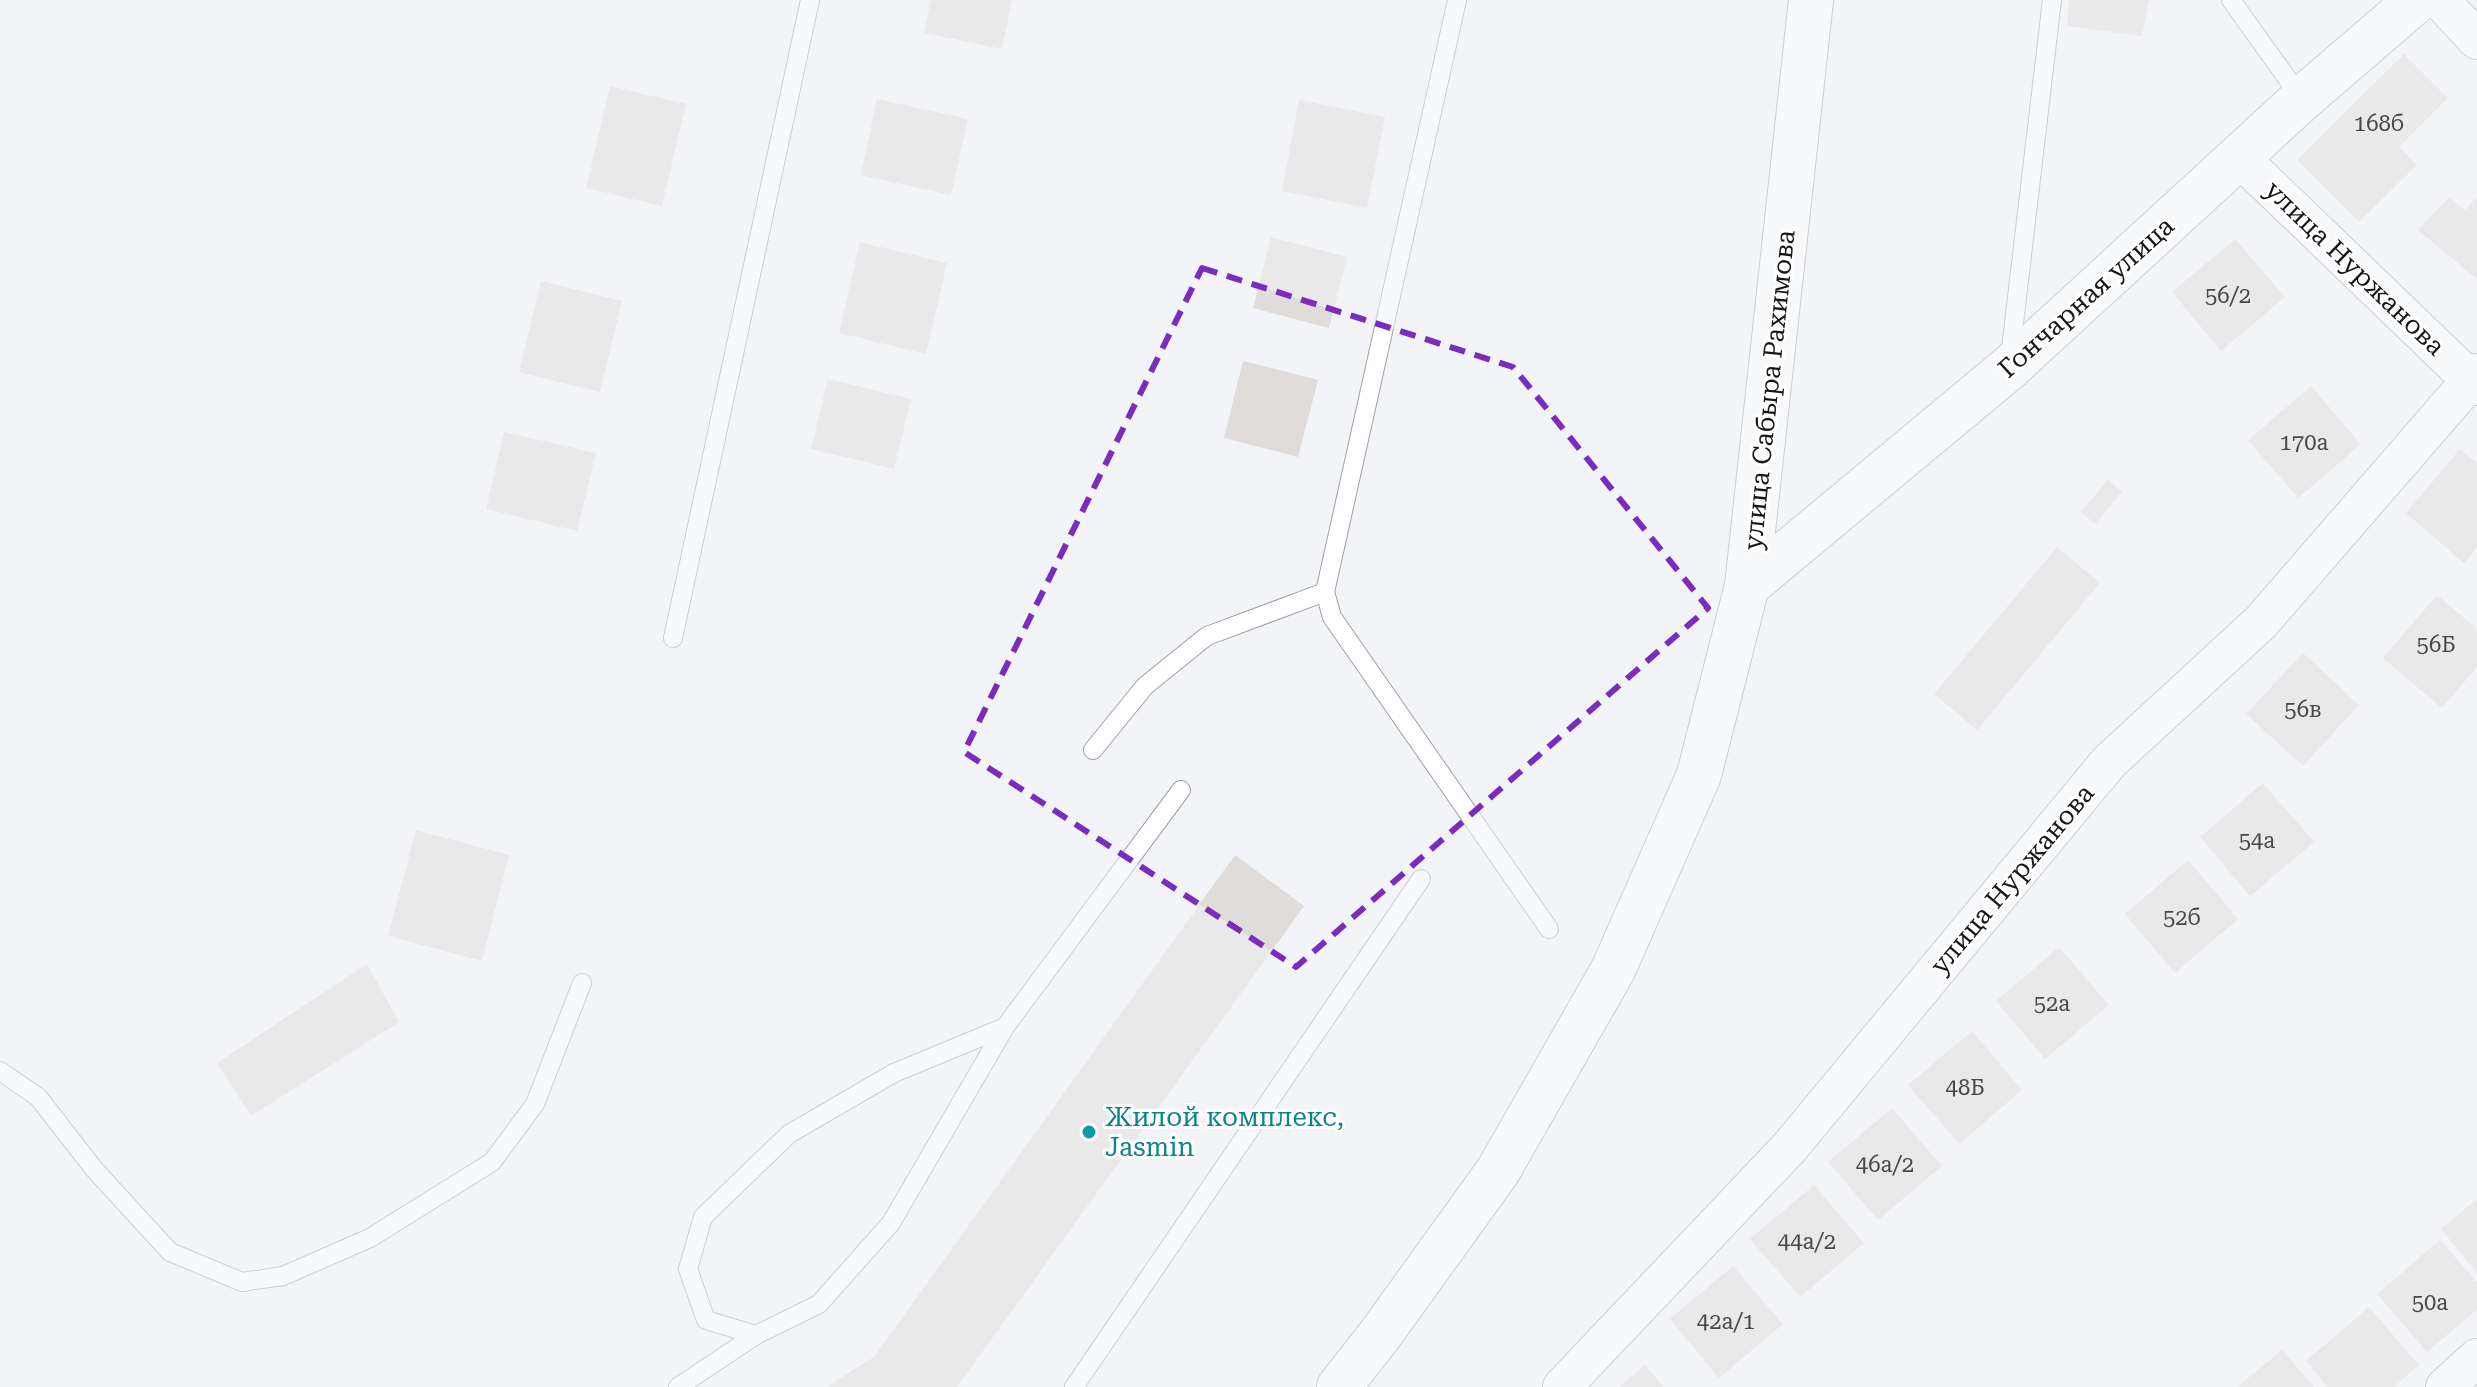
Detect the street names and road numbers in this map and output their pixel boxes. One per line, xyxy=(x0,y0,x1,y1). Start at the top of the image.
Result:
street label: улица Нуржанова xyxy=(2259,175,2451,361)
street label: Гончарная улица xyxy=(1992,210,2180,384)
street label: улица Сабыра Рахимова xyxy=(1737,228,1801,552)
street label: улица Нуржанова xyxy=(1924,778,2100,980)

